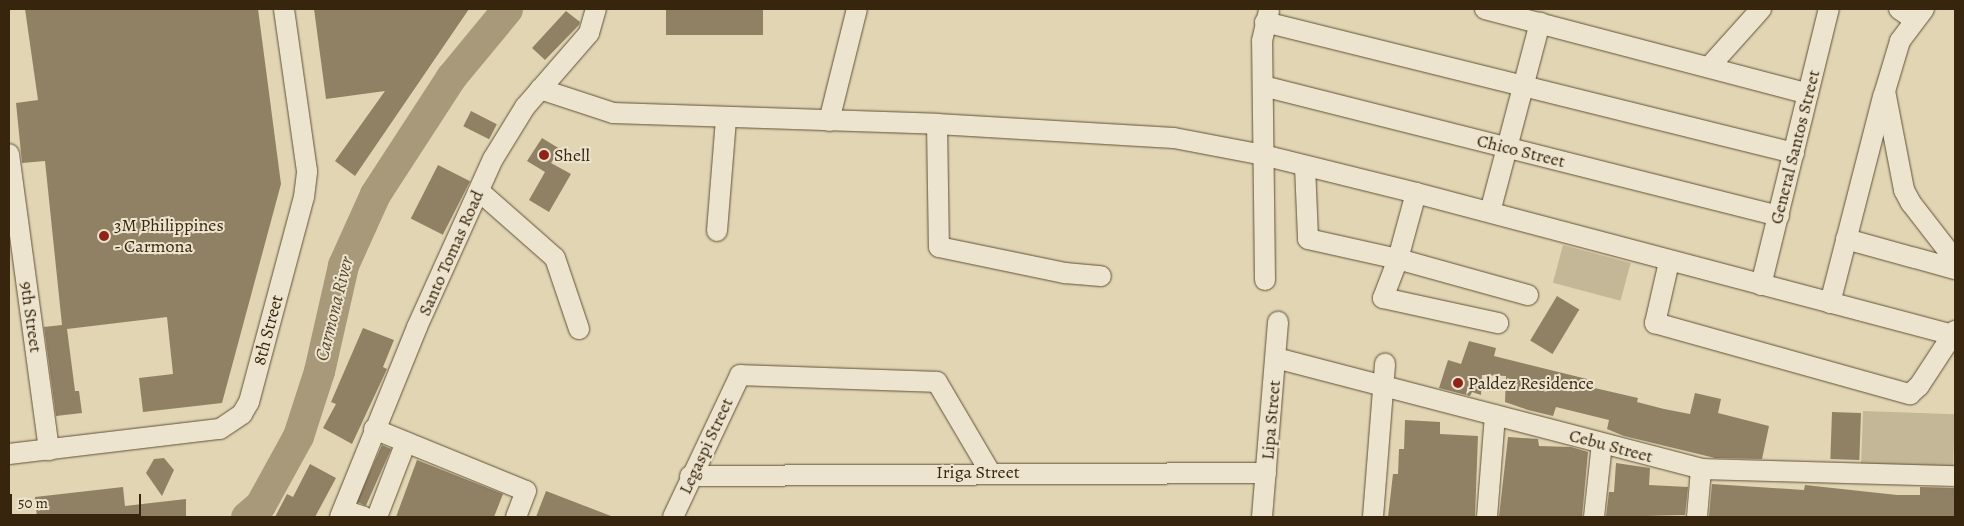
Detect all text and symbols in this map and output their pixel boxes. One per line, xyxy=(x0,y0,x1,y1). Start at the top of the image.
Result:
street label: General Santos Street xyxy=(1765,68,1825,226)
street label: Chico Street xyxy=(1475,130,1567,172)
place label: Shell xyxy=(554,144,590,166)
marker: Shell xyxy=(538,149,550,161)
street label: Santo Tomas Road xyxy=(414,187,488,319)
place label: 3M Philippines - Carmona xyxy=(114,215,224,258)
marker: 3M Philippines - Carmona xyxy=(98,230,110,242)
water label: Carmona River xyxy=(311,255,359,363)
street label: 9th Street xyxy=(15,280,47,354)
street label: 8th Street xyxy=(248,292,288,368)
place label: Paldez Residence xyxy=(1468,372,1594,394)
marker: Paldez Residence xyxy=(1452,377,1464,389)
street label: Lipa Street xyxy=(1257,379,1285,461)
street label: Legaspi Street xyxy=(674,394,738,498)
street label: Cebu Street xyxy=(1567,424,1655,468)
street label: Iriga Street xyxy=(936,461,1020,483)
scale bar xyxy=(12,484,144,516)
text: 50 m xyxy=(18,493,48,513)

